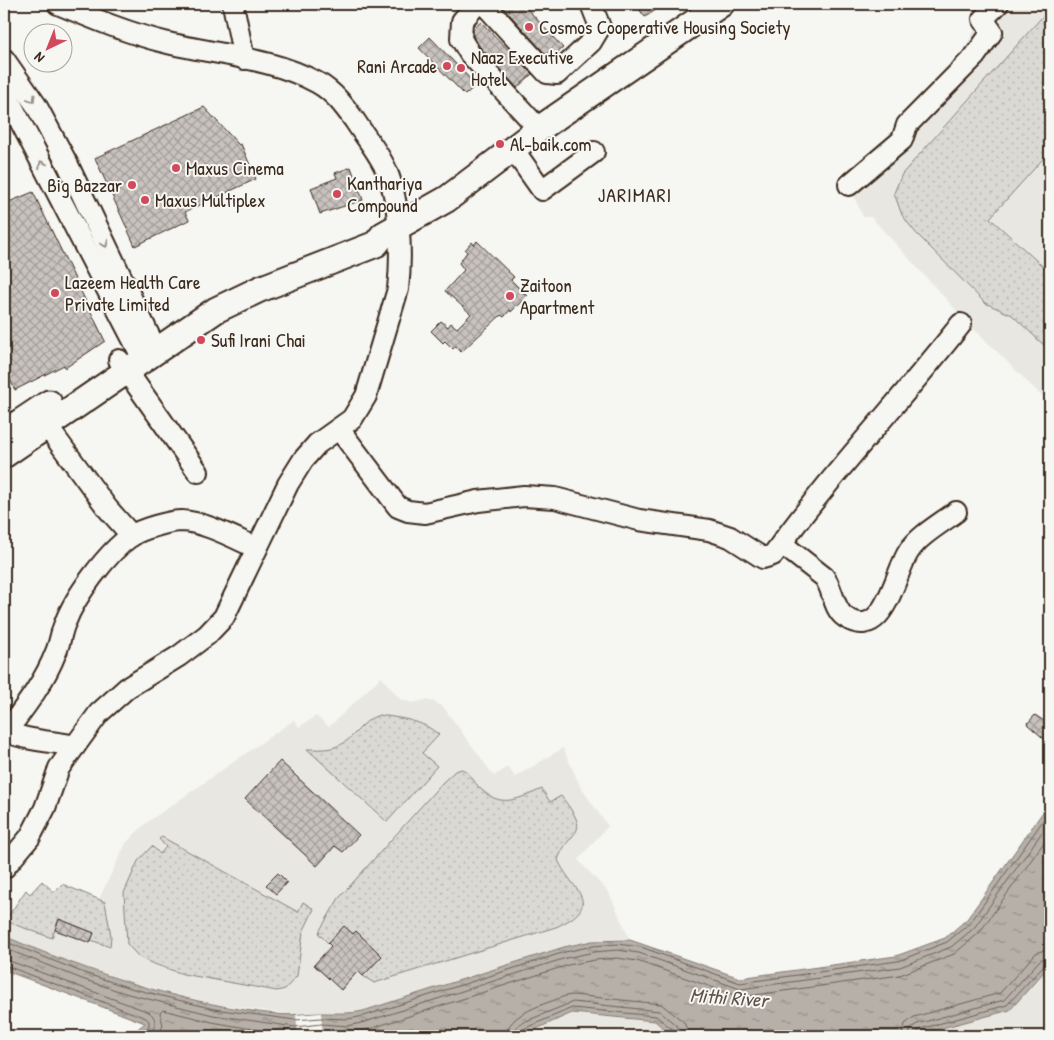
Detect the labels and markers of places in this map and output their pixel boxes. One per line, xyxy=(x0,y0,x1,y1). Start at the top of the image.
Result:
place label: Cosmos Cooperative Housing Society xyxy=(539,14,790,40)
marker: Cosmos Cooperative Housing Society xyxy=(523,21,535,33)
place label: Naaz Executive Hotel xyxy=(471,44,574,92)
place label: Rani Arcade xyxy=(357,53,437,79)
marker: Rani Arcade xyxy=(441,60,453,72)
marker: Naaz Executive Hotel xyxy=(455,62,467,74)
place label: Al-baik.com xyxy=(510,131,592,157)
marker: Al-baik.com xyxy=(494,138,506,150)
place label: Maxus Cinema xyxy=(186,155,284,181)
marker: Maxus Cinema xyxy=(170,162,182,174)
place label: Kanthariya Compound xyxy=(347,170,423,218)
place label: Big Bazzar xyxy=(47,172,123,198)
marker: Big Bazzar xyxy=(126,179,138,191)
place label: Maxus Multiplex xyxy=(155,187,266,213)
marker: Kanthariya Compound xyxy=(331,188,343,200)
marker: Maxus Multiplex xyxy=(139,194,151,206)
place label: Lazeem Health Care Private Limited xyxy=(65,269,201,317)
place label: Zaitoon Apartment xyxy=(520,272,595,320)
marker: Lazeem Health Care Private Limited xyxy=(49,287,61,299)
marker: Zaitoon Apartment xyxy=(504,290,516,302)
place label: Sufi Irani Chai xyxy=(211,327,306,353)
marker: Sufi Irani Chai xyxy=(195,334,207,346)

